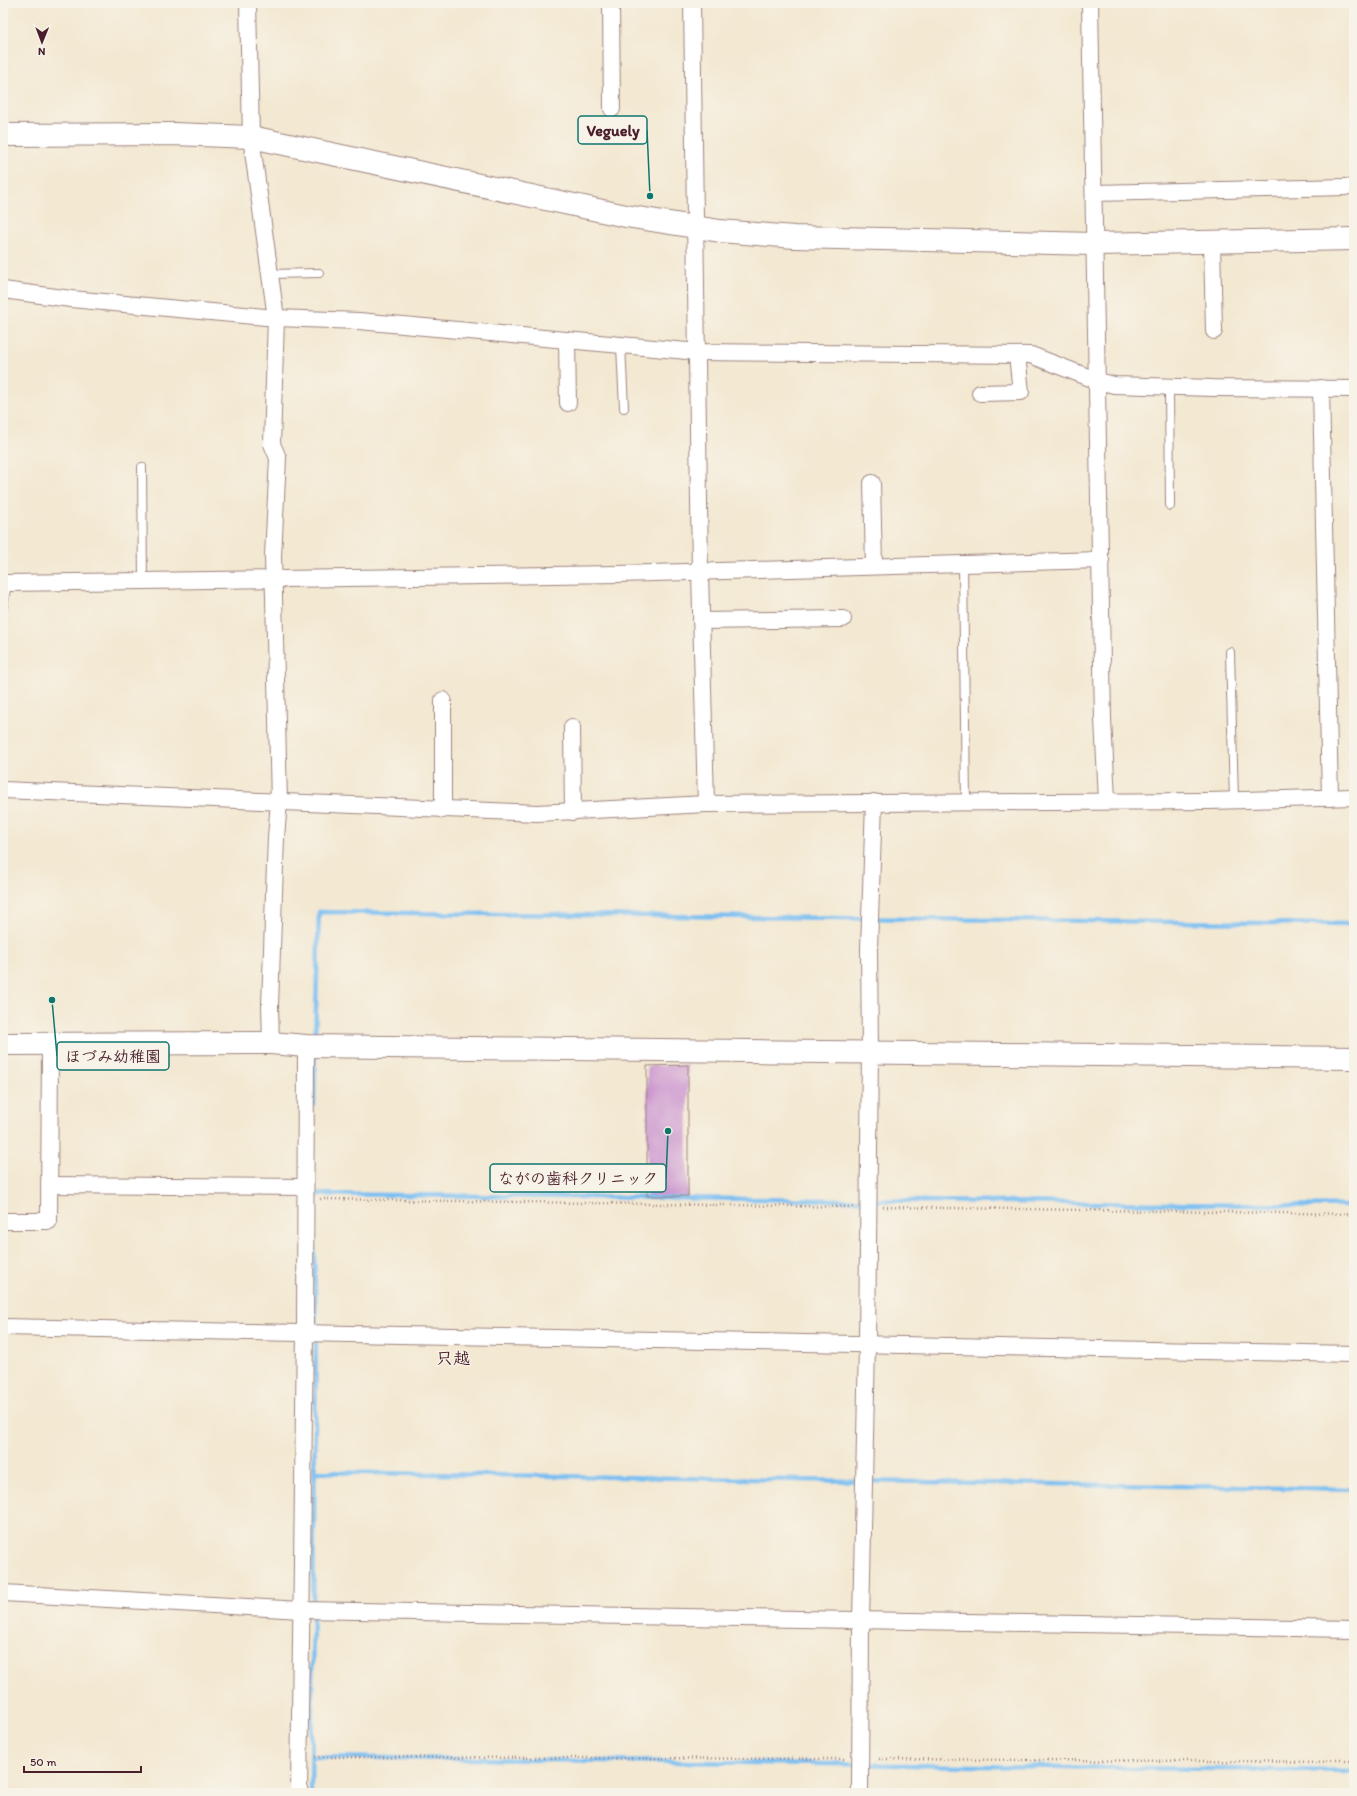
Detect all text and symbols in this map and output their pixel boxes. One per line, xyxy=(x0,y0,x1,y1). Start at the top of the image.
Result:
north arrow xyxy=(22,22,62,62)
text: N xyxy=(38,45,46,58)
callout: Veguely xyxy=(578,116,647,144)
text: Veguely xyxy=(586,121,640,141)
callout: ほづみ幼稚園 xyxy=(57,1042,169,1070)
text: ほづみ幼稚園 xyxy=(65,1047,161,1066)
callout: ながの歯科クリニック xyxy=(490,1164,666,1192)
text: ながの歯科クリニック xyxy=(498,1169,658,1188)
district label: 只越 xyxy=(436,1348,470,1368)
scale bar xyxy=(24,1748,141,1774)
text: 50 m xyxy=(30,1755,56,1769)

